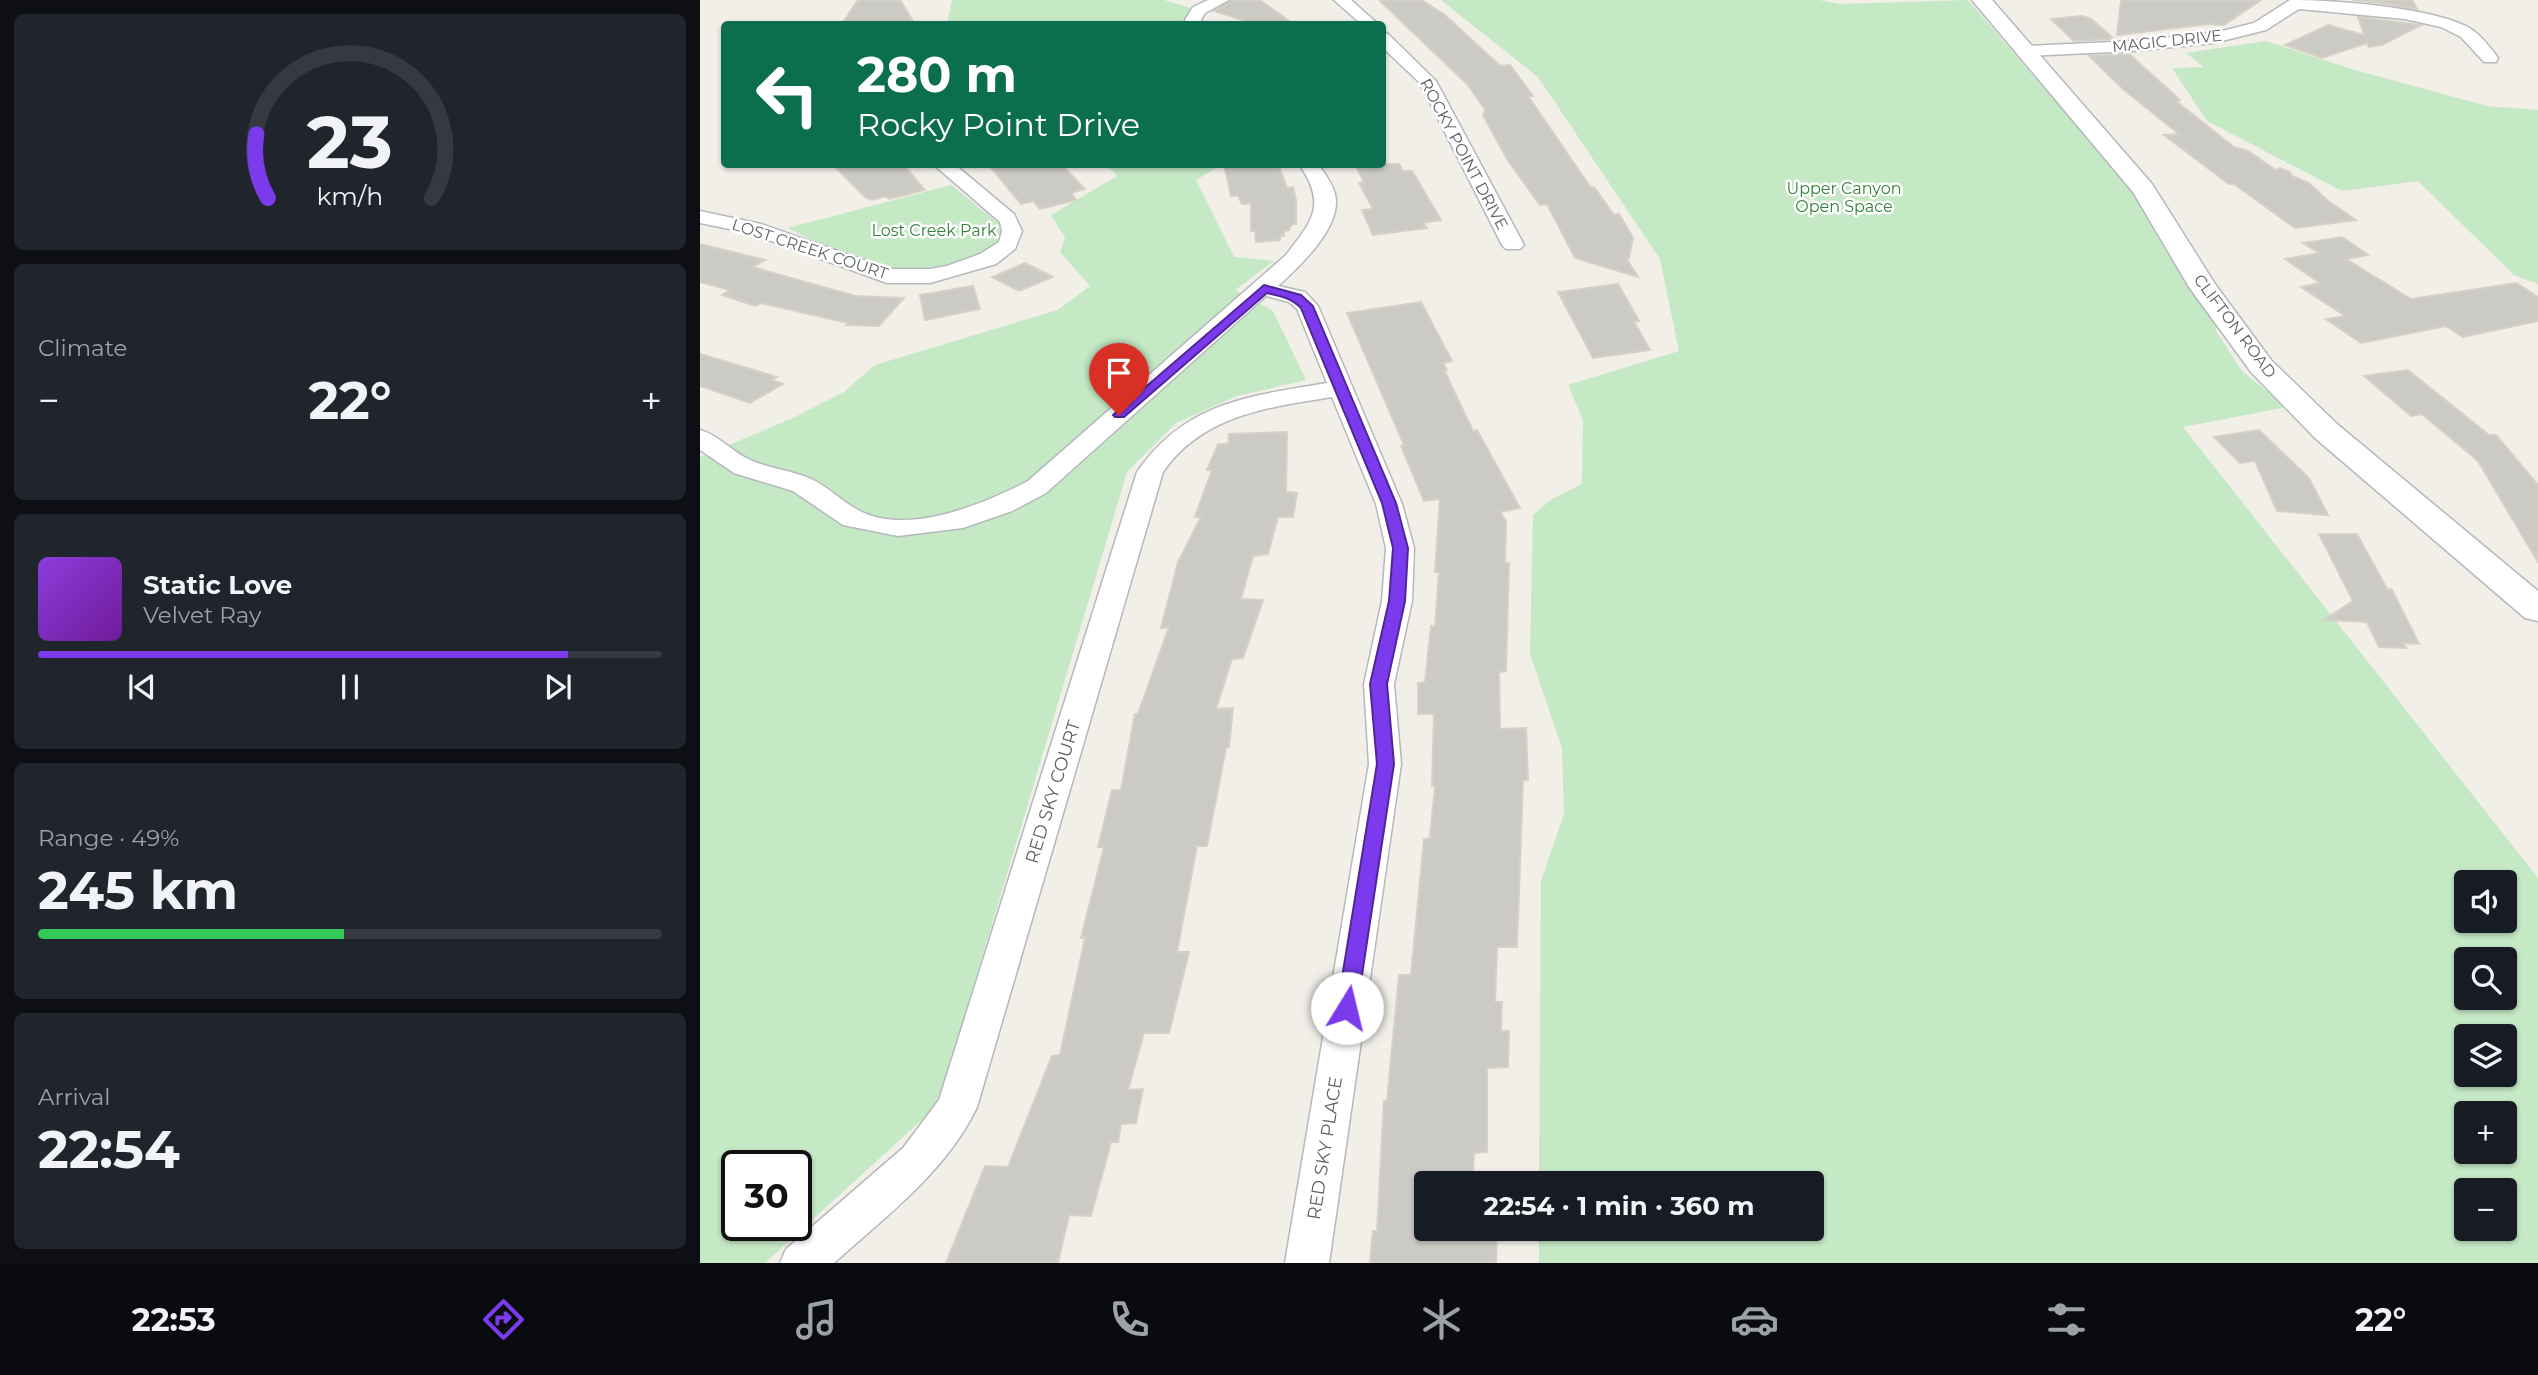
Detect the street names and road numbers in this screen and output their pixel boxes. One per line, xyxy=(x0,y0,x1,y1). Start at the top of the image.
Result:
street label: MAGIC DRIVE xyxy=(2111,26,2223,56)
street label: ROCKY POINT DRIVE xyxy=(1416,75,1512,233)
street label: LOST CREEK COURT xyxy=(730,215,891,283)
street label: CLIFTON ROAD xyxy=(2190,270,2280,382)
street label: RED SKY COURT xyxy=(1021,717,1085,866)
street label: RED SKY PLACE xyxy=(1303,1075,1347,1221)

